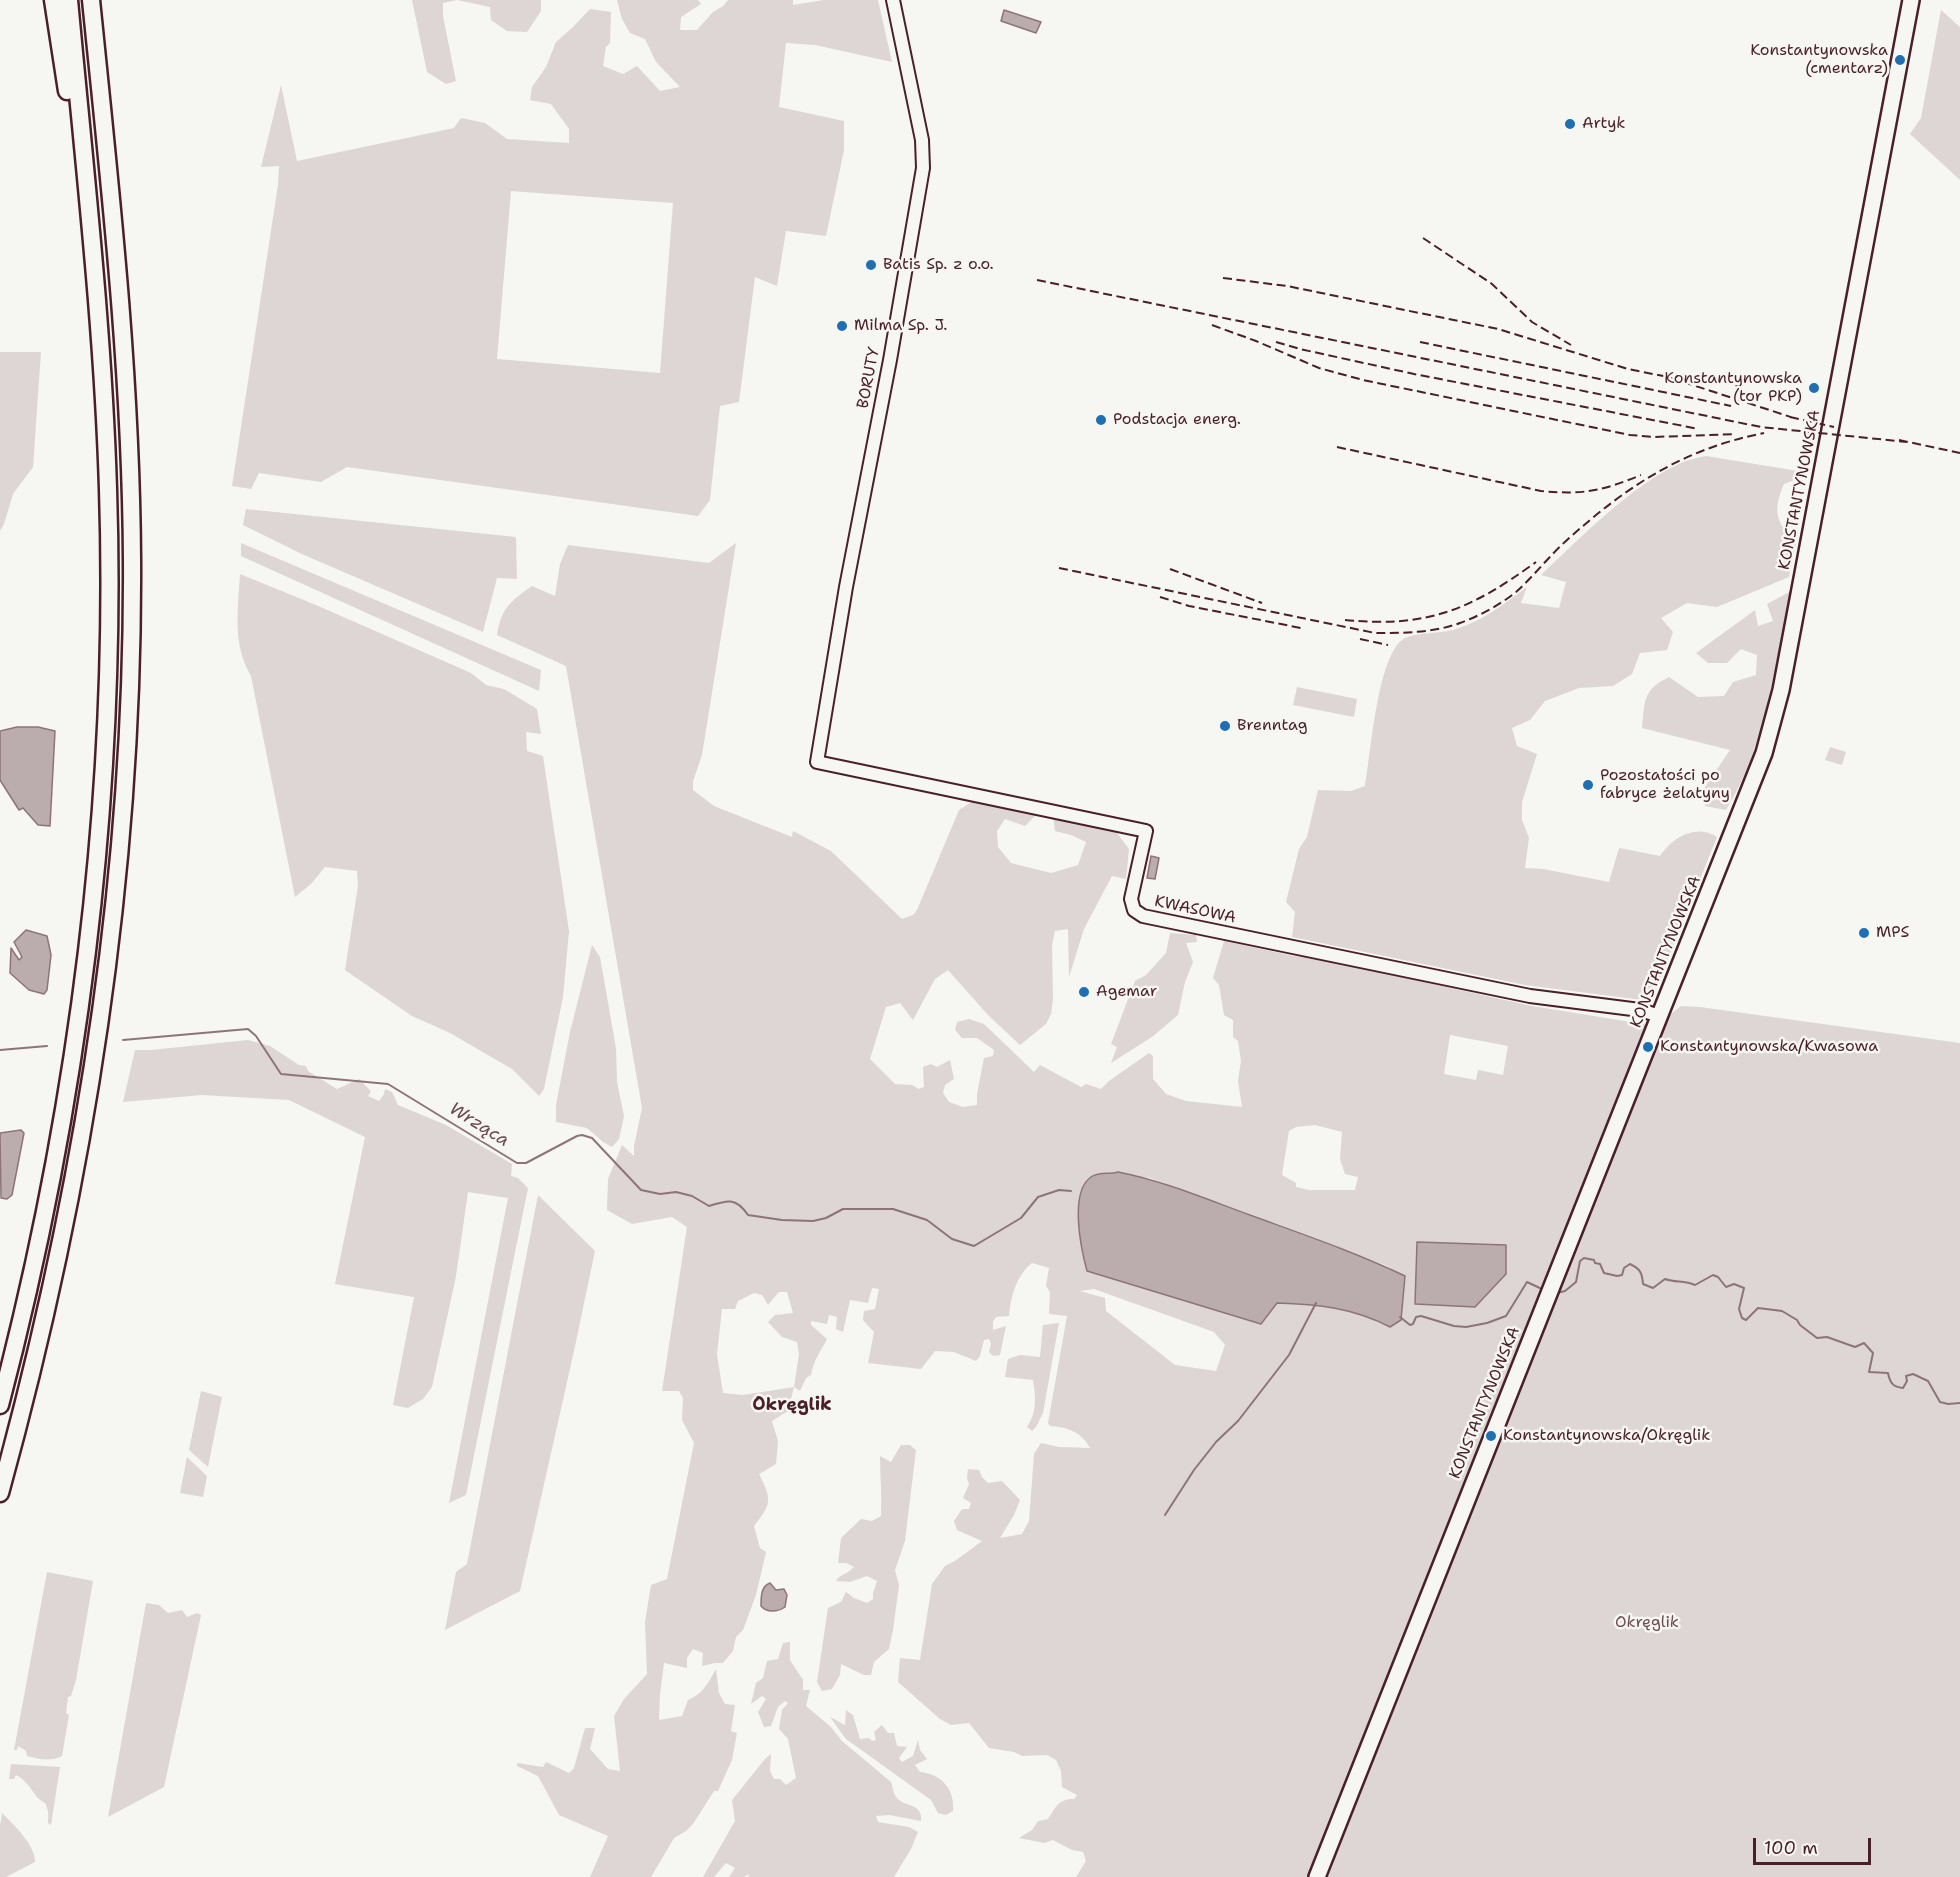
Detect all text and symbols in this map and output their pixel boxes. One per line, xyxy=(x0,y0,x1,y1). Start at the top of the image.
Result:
place label: Konstantynowska (cmentarz) xyxy=(1750,41,1888,79)
marker: Konstantynowska (cmentarz) xyxy=(1893,53,1907,67)
place label: Artyk xyxy=(1582,114,1625,134)
marker: Artyk xyxy=(1563,117,1577,131)
place label: Batis Sp. z o.o. xyxy=(883,255,994,275)
marker: Batis Sp. z o.o. xyxy=(864,258,878,272)
place label: Milma Sp. J. xyxy=(854,316,947,336)
marker: Milma Sp. J. xyxy=(835,319,849,333)
street label: BORUTY xyxy=(854,346,884,410)
place label: Konstantynowska (tor PKP) xyxy=(1664,369,1802,407)
marker: Konstantynowska (tor PKP) xyxy=(1807,381,1821,395)
street label: KONSTANTYNOWSKA xyxy=(1775,409,1825,571)
place label: Podstacja energ. xyxy=(1113,410,1241,430)
marker: Podstacja energ. xyxy=(1094,413,1108,427)
place label: Brenntag xyxy=(1237,716,1307,736)
marker: Brenntag xyxy=(1218,719,1232,733)
place label: Pozostałości po fabryce żelatyny xyxy=(1600,766,1730,804)
marker: Pozostałości po fabryce żelatyny xyxy=(1581,778,1595,792)
street label: KONSTANTYNOWSKA xyxy=(1627,873,1705,1031)
street label: KWASOWA xyxy=(1153,892,1237,928)
place label: MPS xyxy=(1876,923,1909,943)
marker: MPS xyxy=(1857,926,1871,940)
place label: Agemar xyxy=(1096,982,1157,1002)
marker: Agemar xyxy=(1077,985,1091,999)
place label: Konstantynowska/Kwasowa xyxy=(1660,1037,1878,1057)
marker: Konstantynowska/Kwasowa xyxy=(1641,1040,1655,1054)
water label: Wrząca xyxy=(445,1098,513,1152)
street label: KONSTANTYNOWSKA xyxy=(1446,1324,1524,1482)
district label: Okręglik xyxy=(752,1394,832,1416)
place label: Konstantynowska/Okręglik xyxy=(1503,1426,1710,1446)
marker: Konstantynowska/Okręglik xyxy=(1484,1429,1498,1443)
park label: Okręglik xyxy=(1615,1613,1679,1633)
scale bar xyxy=(1756,1826,1874,1864)
text: 100 m xyxy=(1764,1836,1818,1860)

